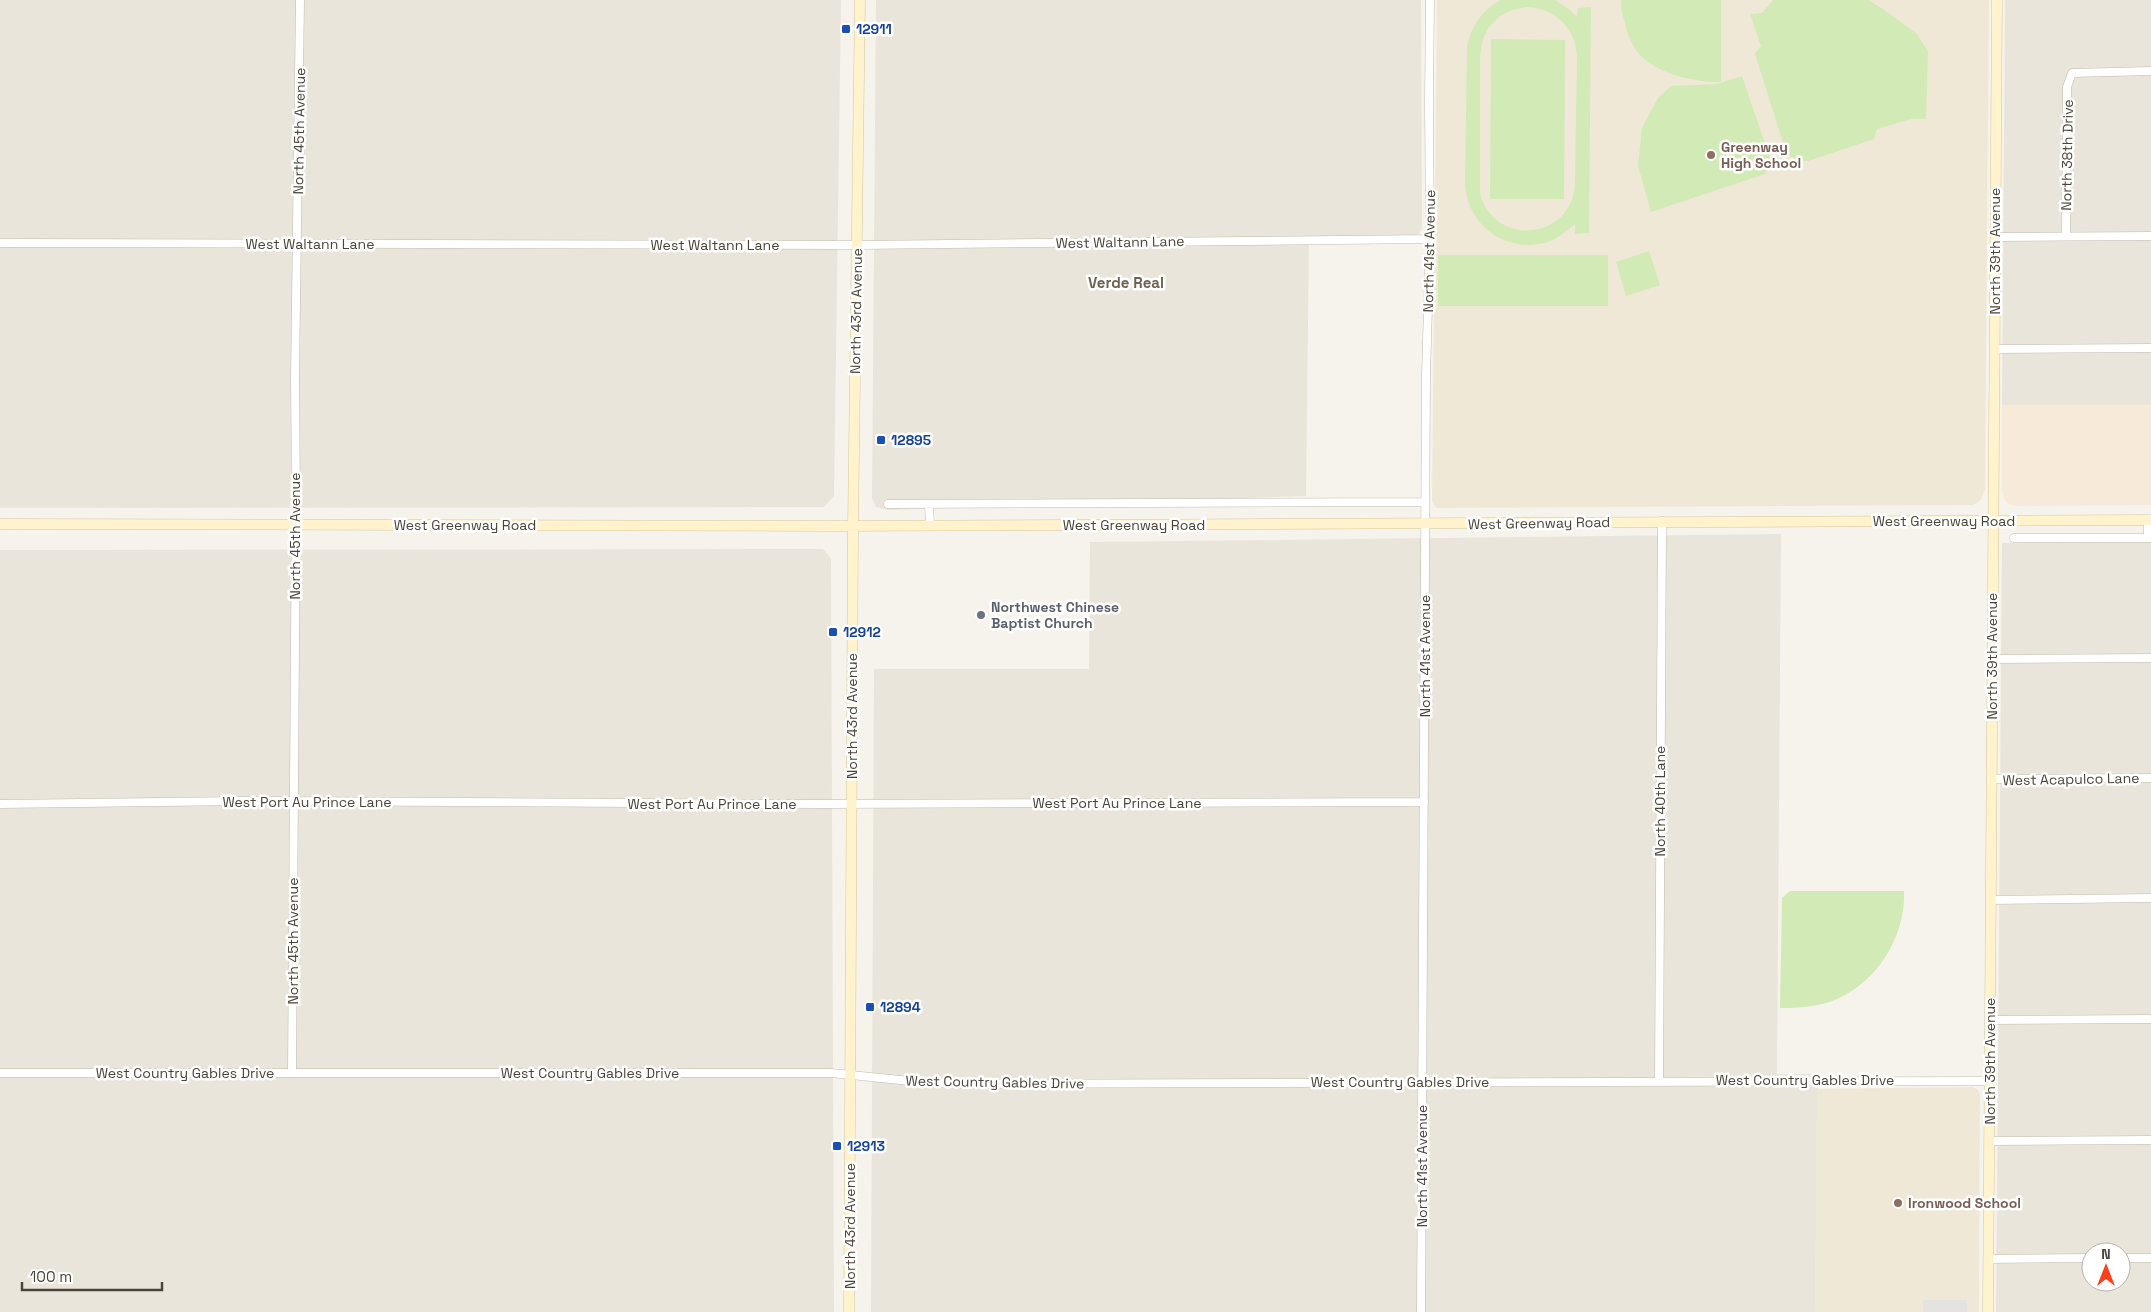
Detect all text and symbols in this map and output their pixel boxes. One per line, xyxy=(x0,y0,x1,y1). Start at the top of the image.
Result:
place label: 12911 xyxy=(856,20,892,38)
marker: 12911 xyxy=(840,23,852,35)
street label: North 45th Avenue xyxy=(289,67,309,195)
street label: North 38th Drive xyxy=(2057,99,2077,211)
place label: Greenway High School xyxy=(1721,138,1801,172)
marker: Greenway High School xyxy=(1705,149,1717,161)
street label: North 39th Avenue xyxy=(1986,188,2004,314)
street label: North 41st Avenue xyxy=(1419,190,1439,312)
street label: West Waltann Lane xyxy=(1055,232,1185,252)
street label: West Waltann Lane xyxy=(246,235,374,253)
street label: West Waltann Lane xyxy=(651,236,779,254)
street label: North 43rd Avenue xyxy=(846,248,866,374)
district label: Verde Real xyxy=(1088,273,1164,292)
place label: 12895 xyxy=(891,431,931,449)
marker: 12895 xyxy=(875,434,887,446)
street label: North 45th Avenue xyxy=(286,473,304,599)
street label: West Greenway Road xyxy=(1873,512,2015,530)
street label: West Greenway Road xyxy=(1468,513,1610,533)
street label: West Greenway Road xyxy=(394,516,536,534)
street label: West Greenway Road xyxy=(1063,516,1205,534)
street label: North 39th Avenue xyxy=(1983,593,2001,719)
street label: North 41st Avenue xyxy=(1416,595,1434,717)
place label: Northwest Chinese Baptist Church xyxy=(991,598,1119,632)
marker: Northwest Chinese Baptist Church xyxy=(975,609,987,621)
place label: 12912 xyxy=(843,623,881,641)
marker: 12912 xyxy=(827,626,839,638)
street label: North 43rd Avenue xyxy=(843,653,861,779)
street label: North 40th Lane xyxy=(1651,746,1669,856)
street label: West Acapulco Lane xyxy=(2002,769,2140,789)
street label: West Port Au Prince Lane xyxy=(222,793,392,811)
street label: West Port Au Prince Lane xyxy=(1032,794,1202,812)
street label: West Port Au Prince Lane xyxy=(627,795,797,813)
street label: North 45th Avenue xyxy=(284,878,302,1004)
place label: 12894 xyxy=(880,998,921,1016)
street label: North 39th Avenue xyxy=(1981,998,1999,1124)
marker: 12894 xyxy=(864,1001,876,1013)
street label: West Country Gables Drive xyxy=(96,1064,274,1082)
street label: West Country Gables Drive xyxy=(501,1064,679,1082)
street label: West Country Gables Drive xyxy=(906,1071,1084,1093)
street label: West Country Gables Drive xyxy=(1716,1071,1894,1089)
street label: West Country Gables Drive xyxy=(1311,1073,1489,1091)
street label: North 41st Avenue xyxy=(1413,1105,1431,1227)
place label: 12913 xyxy=(847,1137,885,1155)
marker: 12913 xyxy=(831,1140,843,1152)
street label: North 43rd Avenue xyxy=(841,1163,859,1289)
place label: Ironwood School xyxy=(1908,1194,2021,1212)
marker: Ironwood School xyxy=(1892,1197,1904,1209)
north arrow xyxy=(2081,1242,2131,1292)
text: N xyxy=(2101,1245,2111,1263)
scale bar xyxy=(22,1260,162,1292)
text: 100 m xyxy=(30,1267,72,1286)

